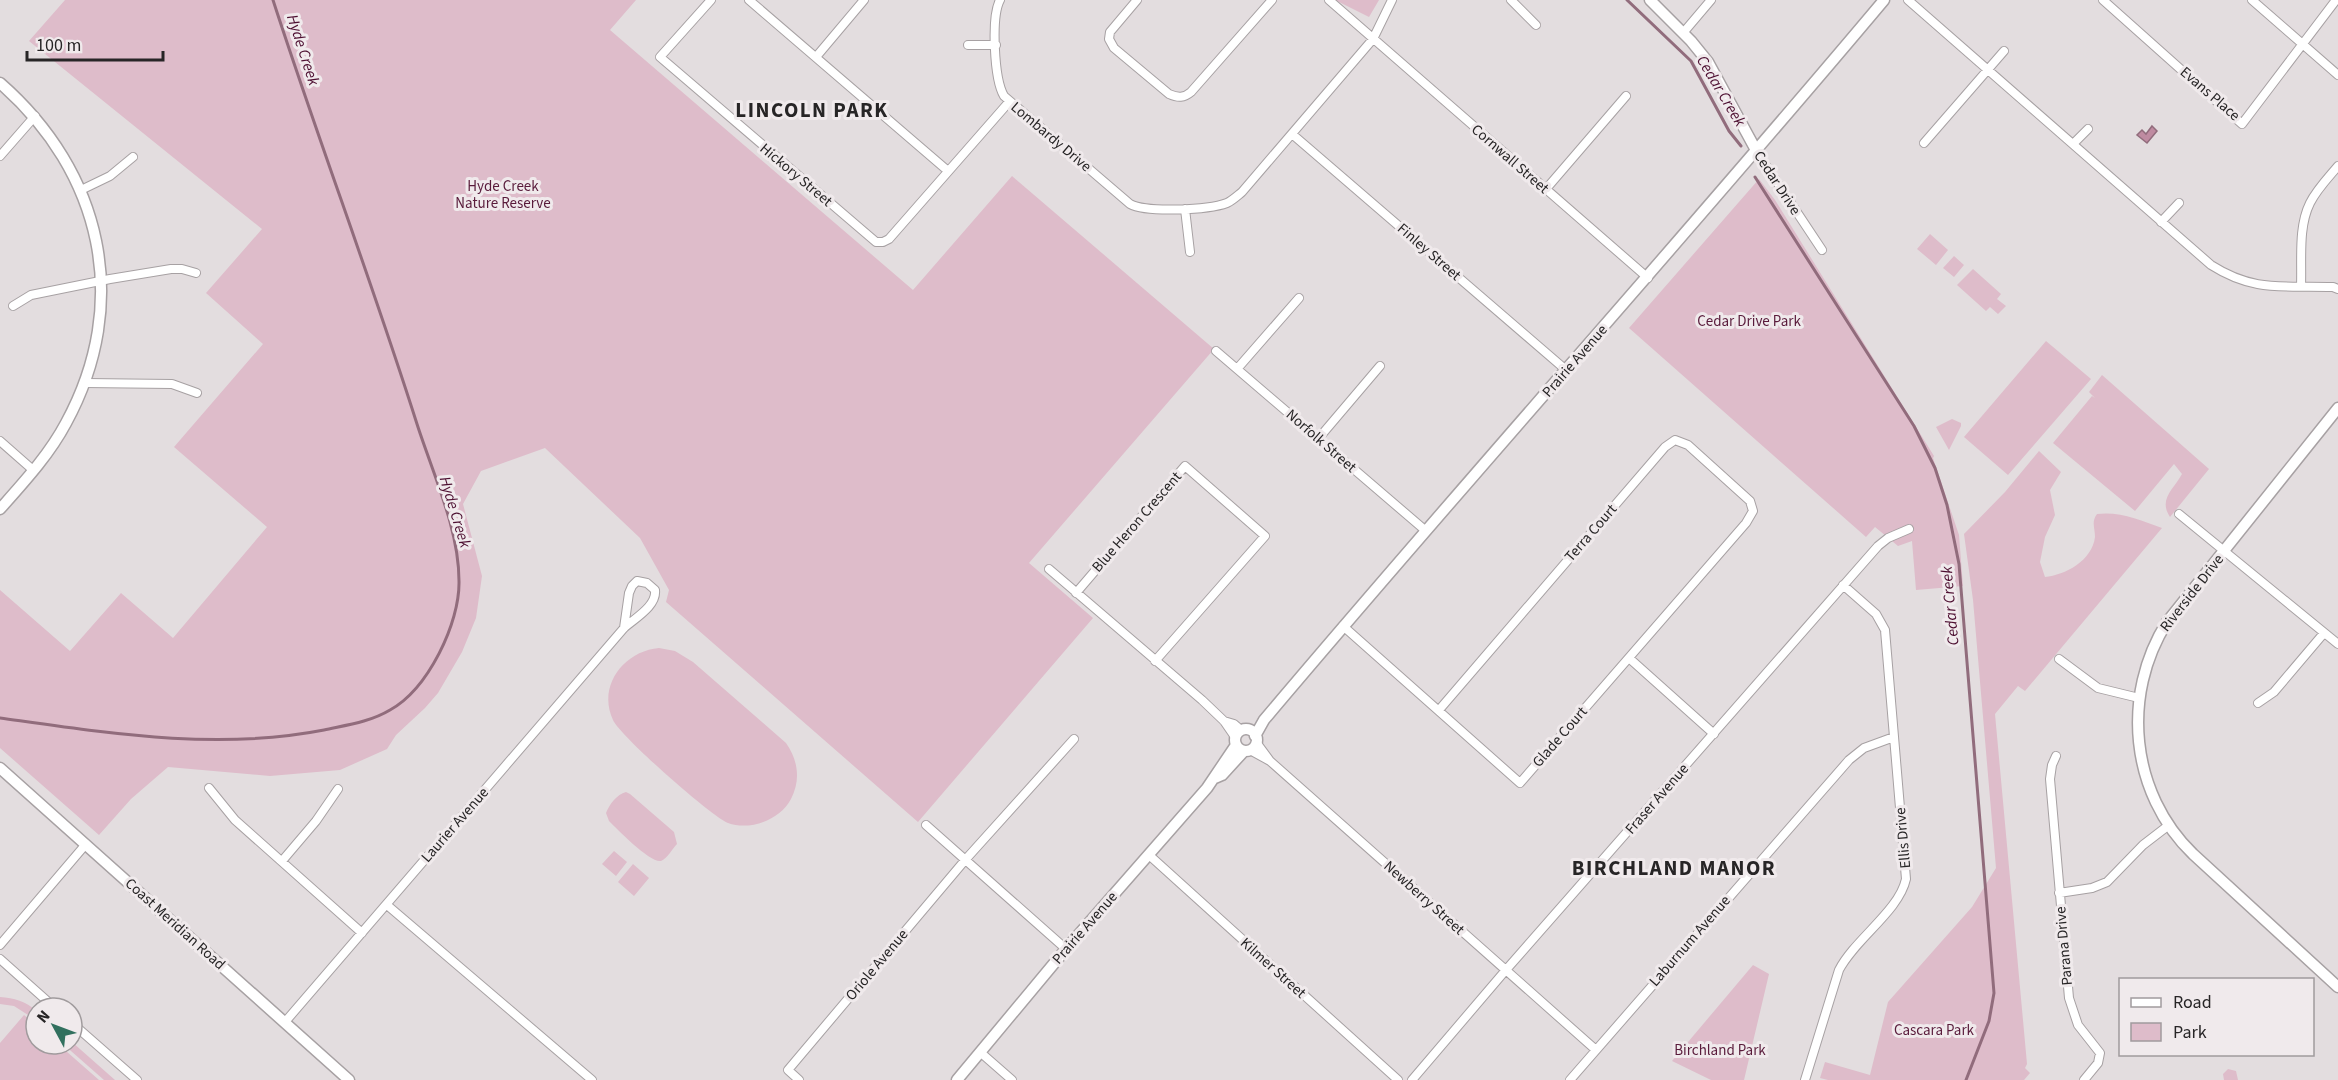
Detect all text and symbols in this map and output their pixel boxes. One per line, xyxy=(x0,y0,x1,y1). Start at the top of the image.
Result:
water label: Hyde Creek xyxy=(281,12,325,89)
scale bar xyxy=(27,24,164,62)
text: 100 m xyxy=(36,33,81,58)
water label: Cedar Creek xyxy=(1691,51,1751,131)
street label: Evans Place xyxy=(2175,62,2245,126)
district label: LINCOLN PARK xyxy=(735,95,889,125)
street label: Lombardy Drive xyxy=(1006,97,1096,177)
street label: Cornwall Street xyxy=(1467,119,1553,199)
street label: Hickory Street xyxy=(755,138,837,212)
street label: Cedar Drive xyxy=(1748,147,1806,219)
park label: Hyde Creek Nature Reserve xyxy=(455,176,551,214)
street label: Finley Street xyxy=(1393,218,1465,286)
park label: Cedar Drive Park xyxy=(1697,311,1801,332)
street label: Prairie Avenue xyxy=(1538,320,1612,402)
street label: Norfolk Street xyxy=(1281,404,1361,478)
street label: Blue Heron Crescent xyxy=(1087,467,1187,577)
water label: Hyde Creek xyxy=(434,474,476,551)
street label: Terra Court xyxy=(1560,500,1622,566)
street label: Riverside Drive xyxy=(2155,550,2229,636)
water label: Cedar Creek xyxy=(1936,565,1964,647)
street label: Glade Court xyxy=(1528,702,1592,772)
street label: Fraser Avenue xyxy=(1620,759,1694,839)
street label: Laurier Avenue xyxy=(416,783,494,867)
street label: Ellis Drive xyxy=(1890,807,1916,869)
district label: BIRCHLAND MANOR xyxy=(1572,853,1776,883)
street label: Newberry Street xyxy=(1379,856,1469,940)
street label: Coast Meridian Road xyxy=(120,873,230,975)
street label: Prairie Avenue xyxy=(1048,887,1122,969)
street label: Laburnum Avenue xyxy=(1645,891,1735,991)
street label: Parana Drive xyxy=(2050,906,2078,986)
street label: Oriole Avenue xyxy=(841,925,913,1005)
street label: Kilmer Street xyxy=(1236,933,1310,1003)
legend xyxy=(2119,978,2314,1056)
text: Road xyxy=(2173,990,2212,1015)
north arrow xyxy=(24,996,84,1056)
text: N xyxy=(32,1006,55,1028)
park label: Cascara Park xyxy=(1894,1020,1975,1041)
text: Park xyxy=(2173,1020,2207,1045)
park label: Birchland Park xyxy=(1674,1040,1766,1061)

